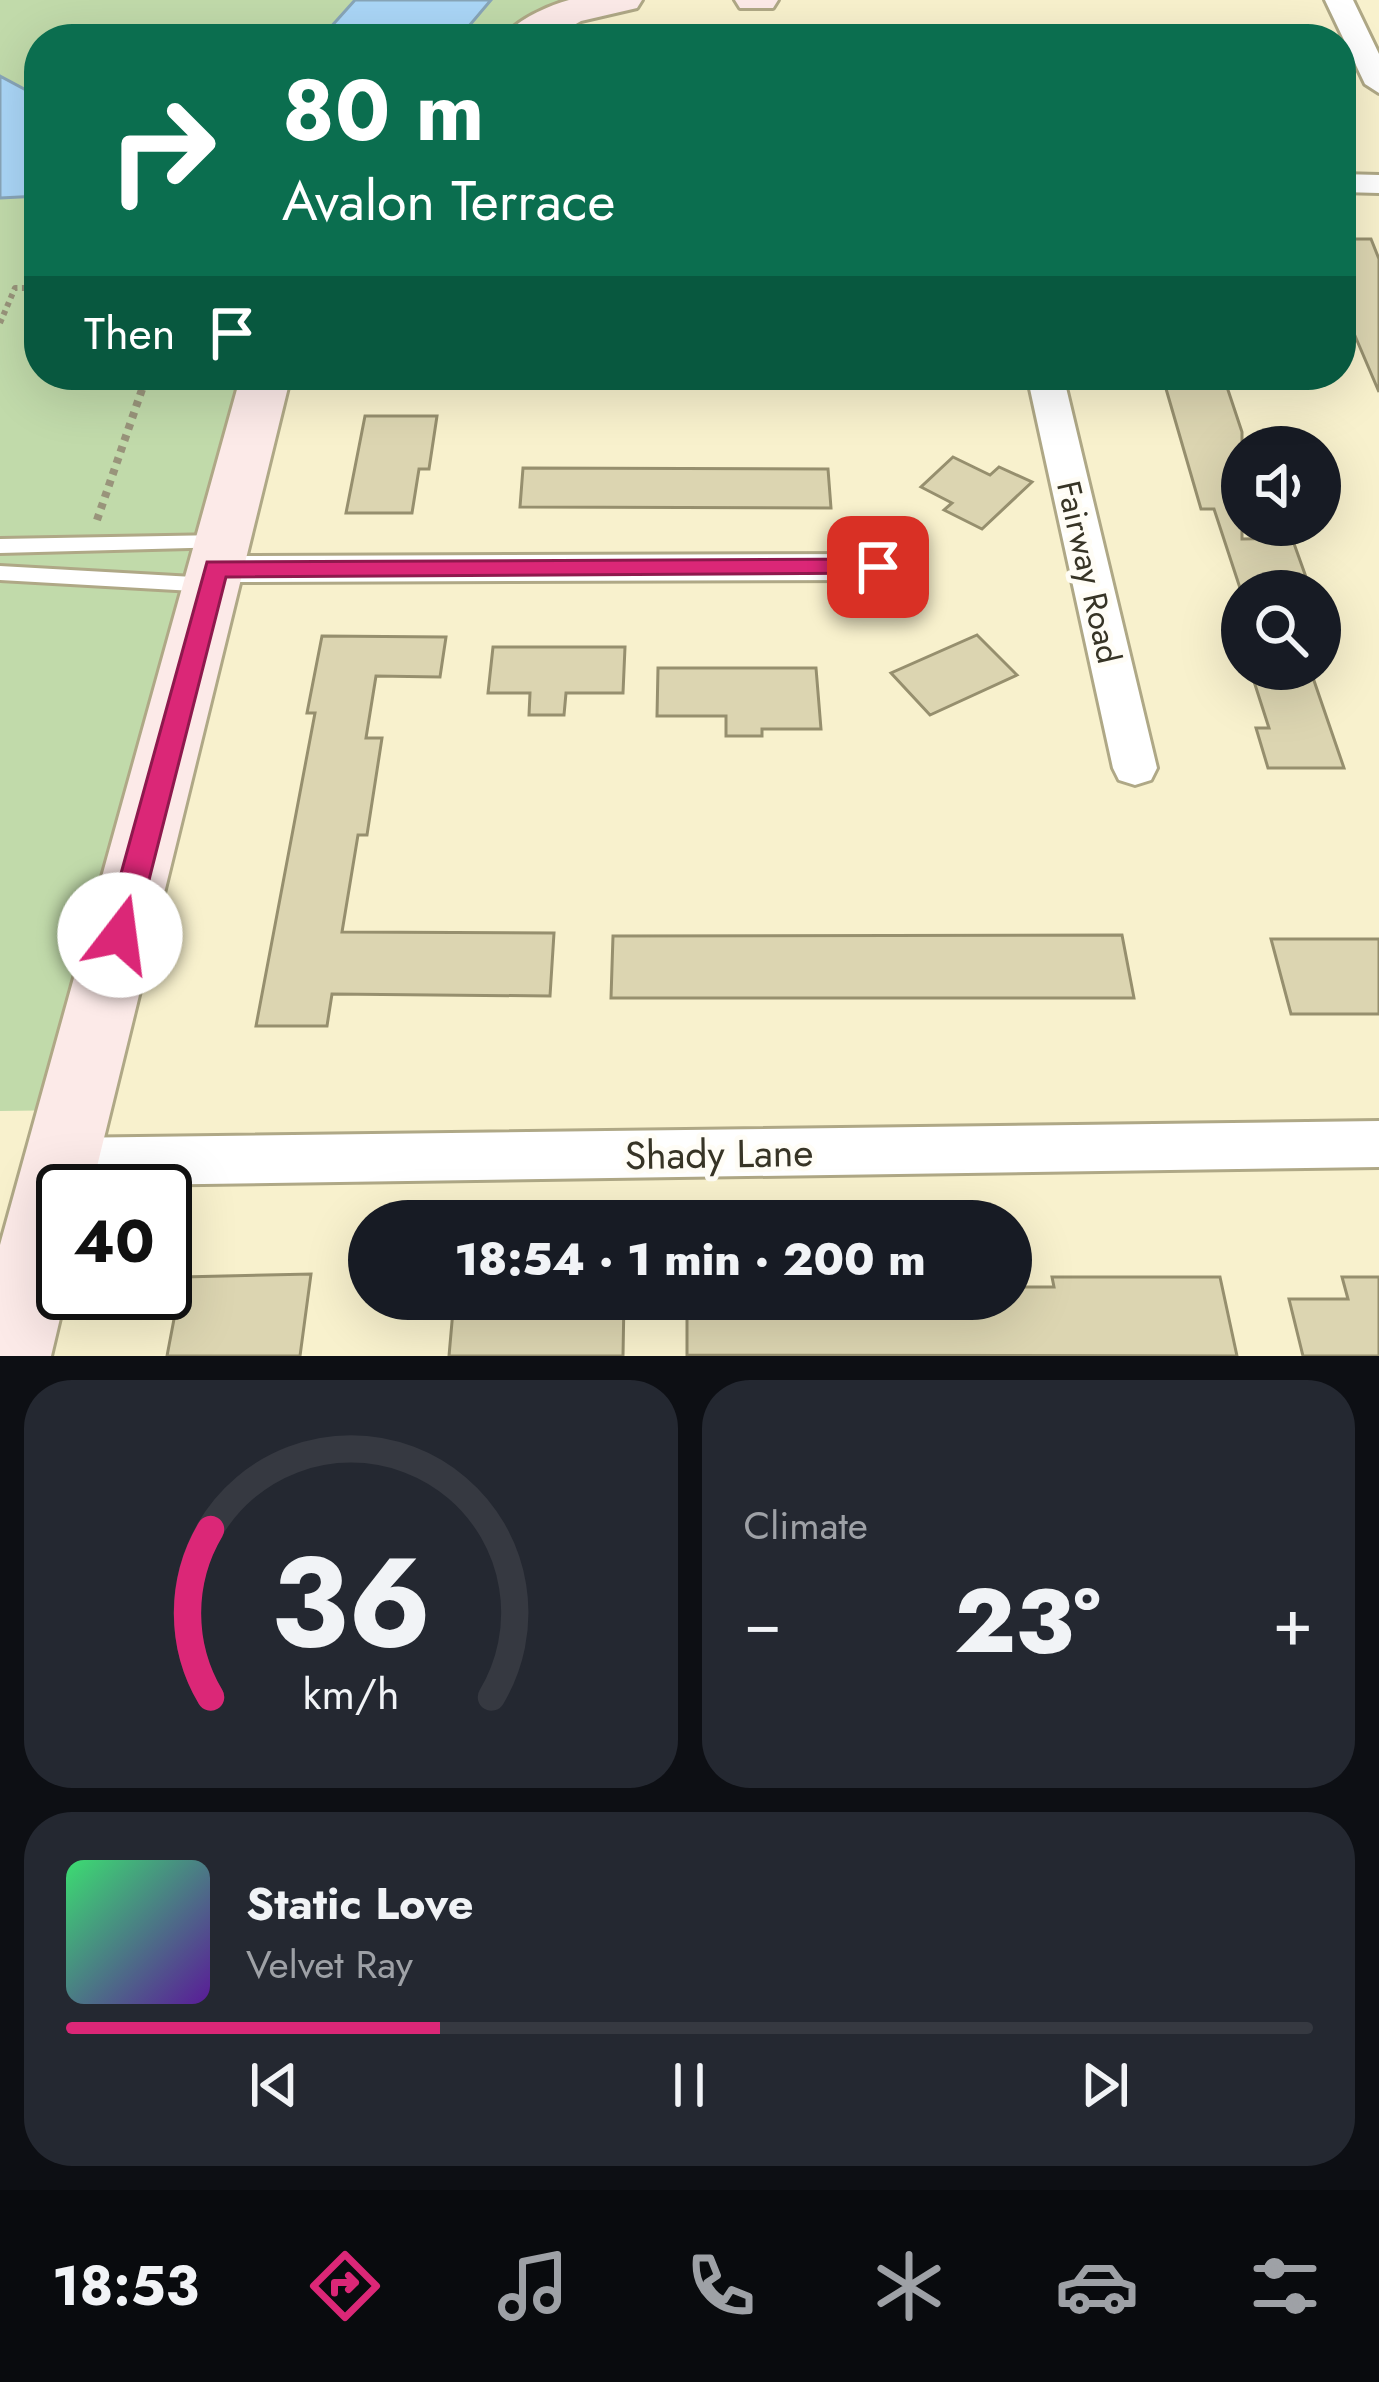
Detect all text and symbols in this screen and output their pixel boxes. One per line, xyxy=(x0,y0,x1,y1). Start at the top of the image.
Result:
text: 80 m xyxy=(282,50,484,172)
icon: right xyxy=(84,72,240,228)
text: Avalon Terrace xyxy=(282,162,615,240)
icon: arrive xyxy=(199,300,265,366)
text: Then xyxy=(84,301,175,366)
map controls xyxy=(1221,426,1341,690)
button: sound xyxy=(1221,426,1341,546)
street label: Fairway Road xyxy=(1045,476,1133,668)
pin xyxy=(827,516,929,618)
icon: arrive xyxy=(845,534,911,600)
button: search xyxy=(1221,570,1341,690)
position arrow xyxy=(57,872,183,998)
street label: Shady Lane xyxy=(624,1124,814,1184)
speed limit sign: 40 xyxy=(36,1164,192,1320)
text: 18:54 · 1 min · 200 m xyxy=(454,1227,926,1292)
text: Climate xyxy=(744,1497,868,1554)
text: 36 xyxy=(270,1512,431,1693)
text: 23° xyxy=(954,1556,1101,1686)
text: − xyxy=(744,1574,782,1670)
text: + xyxy=(1272,1574,1313,1670)
text: km/h xyxy=(302,1663,399,1725)
text: Static Love xyxy=(246,1871,474,1936)
text: Velvet Ray xyxy=(246,1936,413,1993)
icon: previous xyxy=(241,2052,307,2118)
icon: pause xyxy=(656,2052,722,2118)
icon: next xyxy=(1072,2052,1138,2118)
icon: directions xyxy=(303,2244,387,2328)
icon: music xyxy=(491,2244,575,2328)
icon: phone xyxy=(679,2244,763,2328)
icon: climate xyxy=(867,2244,951,2328)
icon: car xyxy=(1055,2244,1139,2328)
icon: filters xyxy=(1243,2244,1327,2328)
text: 18:53 xyxy=(52,2247,199,2325)

